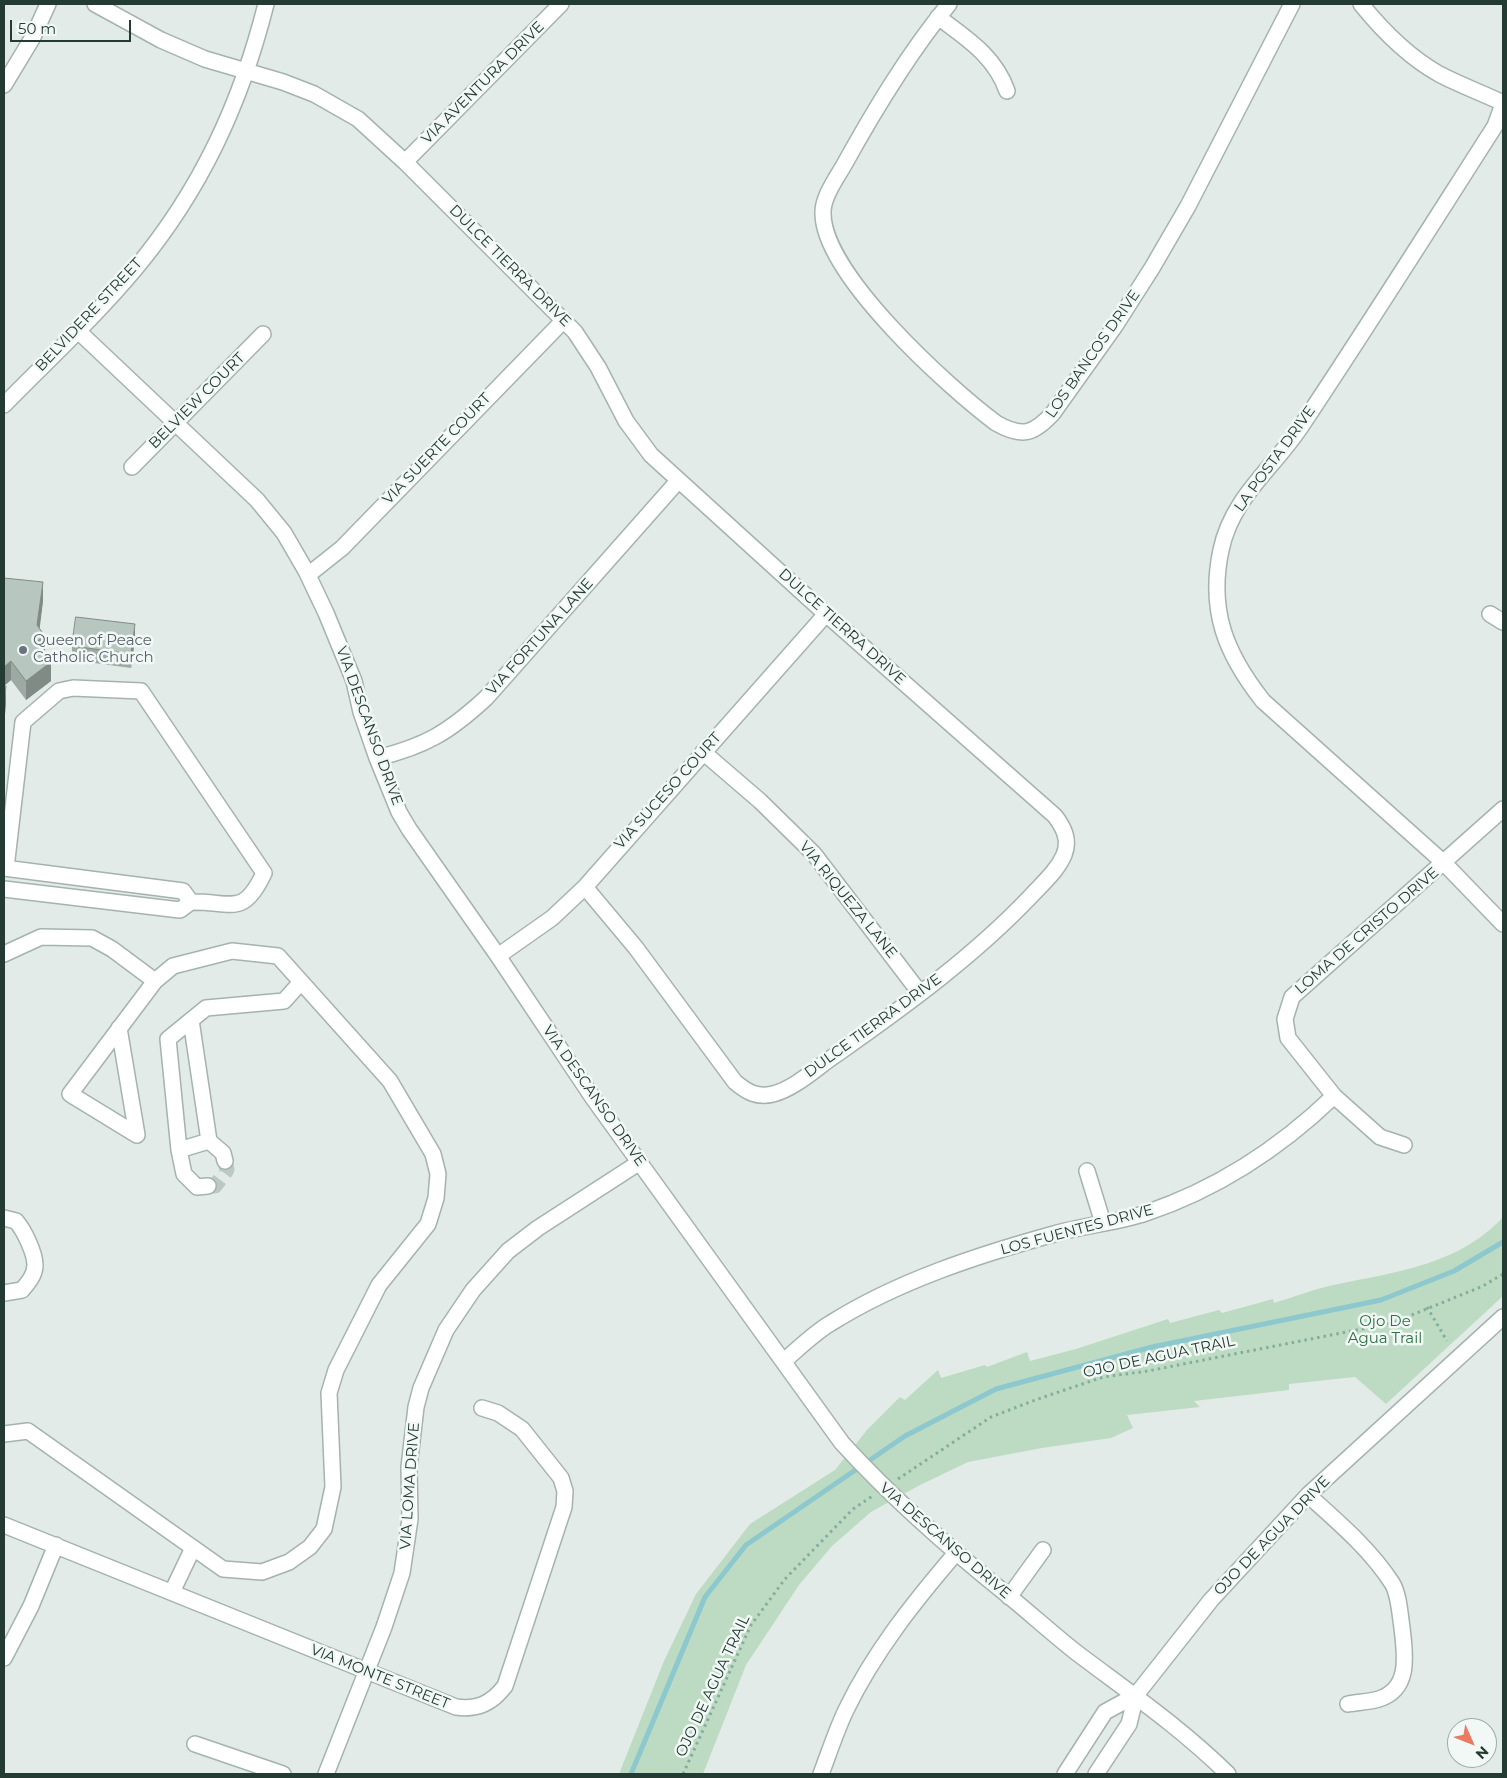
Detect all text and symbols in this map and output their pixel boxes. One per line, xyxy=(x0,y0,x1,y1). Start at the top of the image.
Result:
scale bar xyxy=(12,10,134,42)
street label: VIA AVENTURA DRIVE xyxy=(418,18,548,148)
text: 50 m xyxy=(18,19,56,38)
street label: DULCE TIERRA DRIVE xyxy=(445,201,575,331)
street label: BELVIDERE STREET xyxy=(32,255,146,375)
street label: LOS BANCOS DRIVE xyxy=(1042,286,1144,422)
street label: BELVIEW COURT xyxy=(145,349,249,453)
street label: VIA SUERTE COURT xyxy=(379,390,495,508)
street label: LA POSTA DRIVE xyxy=(1231,403,1319,515)
street label: DULCE TIERRA DRIVE xyxy=(775,565,909,689)
street label: VIA FORTUNA LANE xyxy=(483,575,597,699)
place label: Queen of Peace Catholic Church xyxy=(33,632,154,667)
marker: Queen of Peace Catholic Church xyxy=(17,644,29,656)
street label: VIA DESCANSO DRIVE xyxy=(332,644,406,808)
street label: VIA SUCESO COURT xyxy=(611,729,725,853)
street label: VIA RIQUEZA LANE xyxy=(795,838,901,962)
street label: LOMA DE CRISTO DRIVE xyxy=(1291,864,1443,998)
street label: DULCE TIERRA DRIVE xyxy=(801,970,945,1082)
street label: VIA DESCANSO DRIVE xyxy=(538,1022,650,1170)
street label: LOS FUENTES DRIVE xyxy=(999,1201,1155,1259)
park label: Ojo De Agua Trail xyxy=(1348,1313,1422,1348)
street label: OJO DE AGUA TRAIL xyxy=(1081,1332,1237,1382)
street label: VIA LOMA DRIVE xyxy=(397,1422,423,1550)
street label: OJO DE AGUA DRIVE xyxy=(1210,1473,1334,1599)
street label: VIA DESCANSO DRIVE xyxy=(876,1479,1014,1603)
street label: OJO DE AGUA TRAIL xyxy=(672,1612,754,1760)
street label: VIA MONTE STREET xyxy=(308,1641,452,1713)
north arrow xyxy=(1447,1718,1497,1768)
text: N xyxy=(1472,1742,1492,1763)

